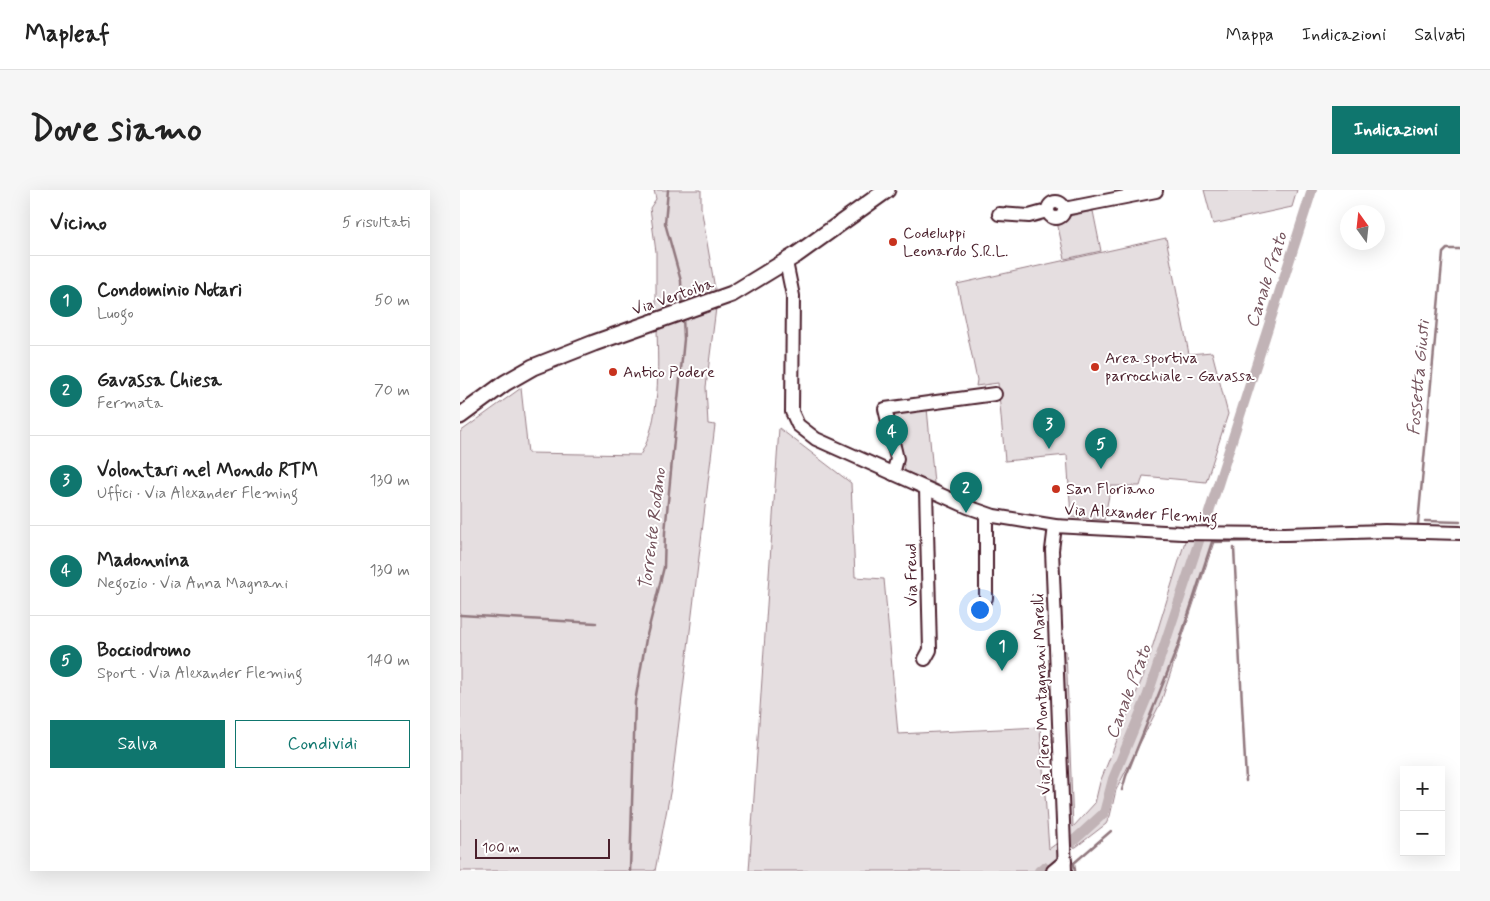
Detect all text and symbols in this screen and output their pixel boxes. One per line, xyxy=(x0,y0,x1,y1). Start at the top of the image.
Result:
text: Mapleaf xyxy=(25,19,110,50)
text: Mappa xyxy=(1226,23,1274,47)
text: Indicazioni xyxy=(1302,23,1386,47)
text: Salvati xyxy=(1414,23,1465,47)
button: Indicazioni xyxy=(1332,106,1460,154)
text: Dove siamo xyxy=(30,107,202,153)
north arrow xyxy=(1340,205,1385,250)
text: Vicino xyxy=(50,209,107,237)
text: 5 risultati xyxy=(342,212,410,233)
place label: Codeluppi Leonardo S.R.L. xyxy=(903,223,1008,262)
water label: Canale Prato xyxy=(1240,229,1294,331)
marker: Codeluppi Leonardo S.R.L. xyxy=(887,236,899,248)
street label: Via Vertoiba xyxy=(629,273,717,321)
text: Condominio Notari xyxy=(97,278,242,303)
text: 1 xyxy=(62,290,70,311)
text: 50 m xyxy=(374,290,410,311)
text: Luogo xyxy=(97,303,134,324)
water label: Fossetta Giusti xyxy=(1402,318,1436,436)
place label: Area sportiva parrocchiale - Gavassa xyxy=(1105,348,1255,387)
marker: Area sportiva parrocchiale - Gavassa xyxy=(1089,361,1101,373)
place label: Antico Podere xyxy=(623,362,715,383)
marker: Antico Podere xyxy=(607,366,619,378)
text: Gavassa Chiesa xyxy=(97,368,222,393)
text: 2 xyxy=(62,380,70,401)
text: 70 m xyxy=(374,380,410,401)
text: Fermata xyxy=(97,393,163,414)
pin: 3 xyxy=(1033,408,1065,449)
pin: 4 xyxy=(876,415,908,456)
pin: 5 xyxy=(1085,428,1117,469)
text: Volontari nel Mondo RTM xyxy=(97,458,318,483)
water label: Torrente Rodano xyxy=(634,466,673,591)
text: 3 xyxy=(62,470,70,491)
text: 130 m xyxy=(369,470,410,491)
pin: 2 xyxy=(950,472,982,513)
place label: San Floriano xyxy=(1066,479,1155,500)
text: Uffici · Via Alexander Fleming xyxy=(97,483,298,504)
marker: San Floriano xyxy=(1050,483,1062,495)
street label: Via Alexander Fleming xyxy=(1064,499,1218,530)
street label: Via Freud xyxy=(901,543,923,607)
text: Madonnina xyxy=(97,548,189,573)
text: 4 xyxy=(61,560,71,581)
text: 130 m xyxy=(369,560,410,581)
text: Negozio · Via Anna Magnani xyxy=(97,573,288,594)
street label: Via Piero Montagnani Marelli xyxy=(1028,593,1056,795)
your location xyxy=(967,597,993,623)
pin: 1 xyxy=(986,630,1018,671)
text: Bocciodromo xyxy=(97,638,191,663)
water label: Canale Prato xyxy=(1100,641,1158,743)
text: 5 xyxy=(61,650,71,671)
text: 140 m xyxy=(366,650,410,671)
text: Sport · Via Alexander Fleming xyxy=(97,663,303,684)
button: Salva xyxy=(50,720,225,768)
button: Condividi xyxy=(235,720,410,768)
map controls xyxy=(1400,766,1445,856)
button: + xyxy=(1400,766,1445,811)
button: − xyxy=(1400,811,1445,856)
scale bar xyxy=(475,836,610,859)
text: 100 m xyxy=(482,839,520,857)

